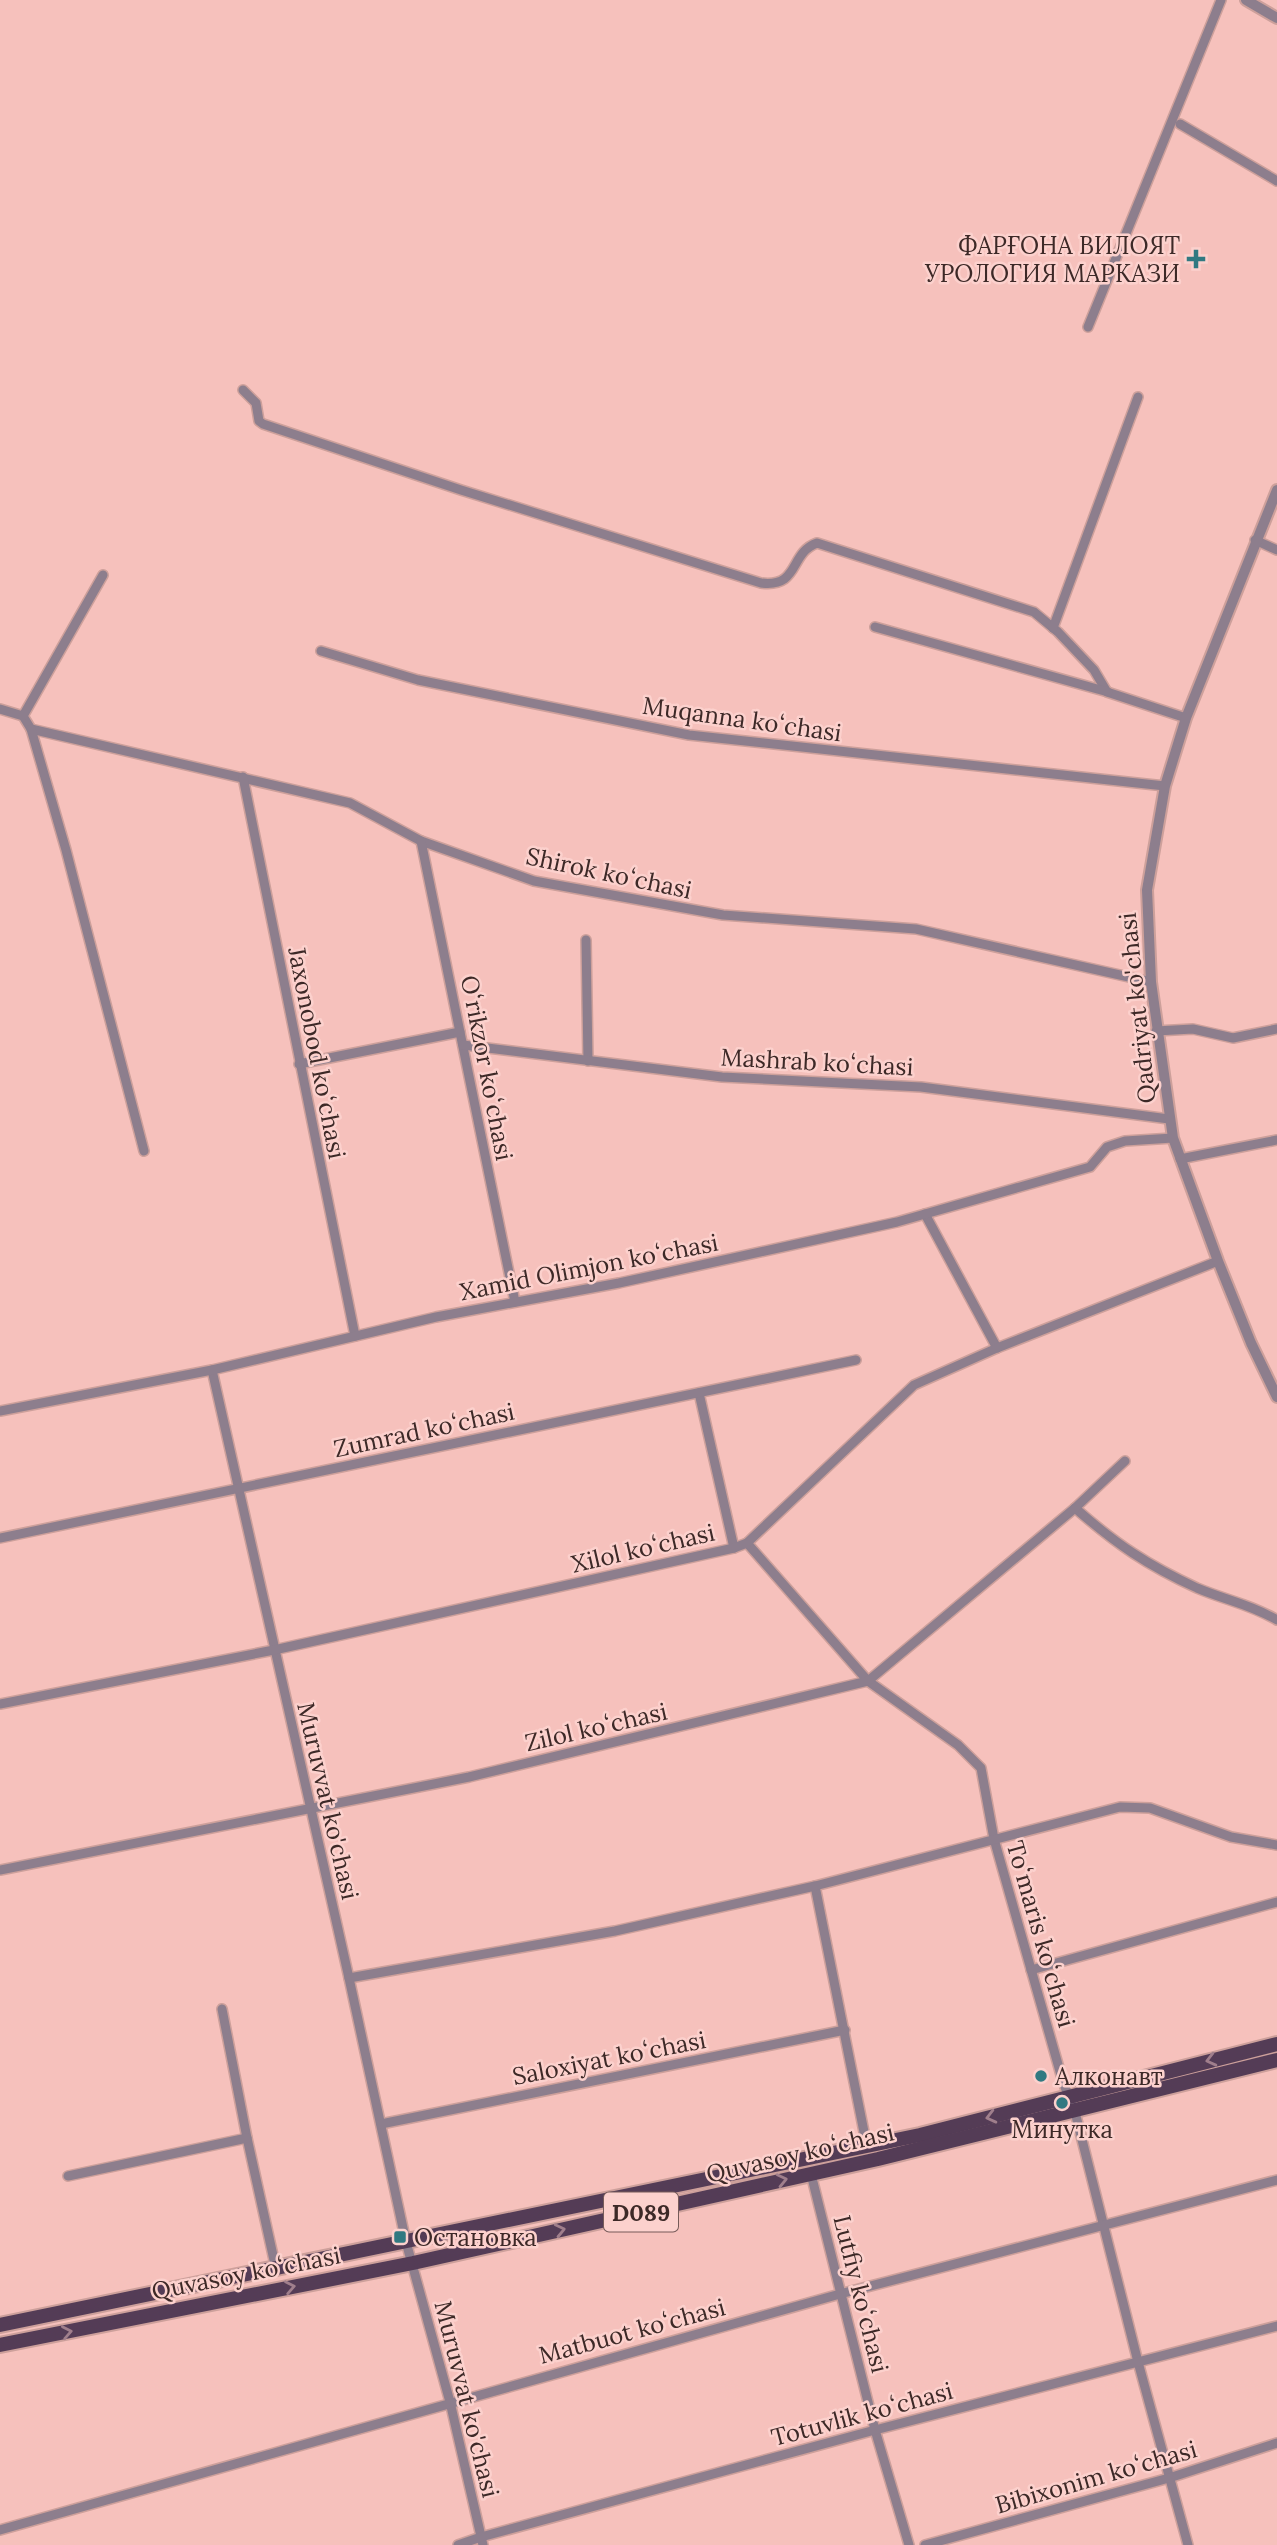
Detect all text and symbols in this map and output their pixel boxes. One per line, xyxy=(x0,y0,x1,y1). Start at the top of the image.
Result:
place label: ФАРҒОНА ВИЛОЯТ УРОЛОГИЯ МАРКАЗИ xyxy=(924,230,1180,289)
marker: ФАРҒОНА ВИЛОЯТ УРОЛОГИЯ МАРКАЗИ xyxy=(1186,249,1206,269)
street label: Muqanna koʻchasi xyxy=(641,690,843,748)
street label: Shirok koʻchasi xyxy=(523,840,695,906)
street label: Qadriyat ko'chasi xyxy=(1112,911,1162,1105)
street label: Jaxonobod koʻchasi xyxy=(281,943,353,1162)
street label: Oʻrikzor koʻchasi xyxy=(454,973,520,1163)
street label: Mashrab koʻchasi xyxy=(720,1041,914,1083)
street label: Xamid Olimjon koʻchasi xyxy=(457,1227,721,1307)
street label: Zumrad koʻchasi xyxy=(331,1396,517,1464)
street label: Xilol koʻchasi xyxy=(568,1516,718,1580)
street label: Zilol koʻchasi xyxy=(522,1696,670,1758)
street label: Muruvvat ko'chasi xyxy=(290,1699,366,1903)
street label: Toʻmaris koʻchasi xyxy=(1000,1837,1082,2031)
street label: Saloxiyat koʻchasi xyxy=(510,2024,708,2092)
one-way arrow xyxy=(1205,2052,1217,2066)
place label: Алконавт xyxy=(1054,2061,1163,2092)
marker: Алконавт xyxy=(1033,2068,1049,2084)
marker: Минутка xyxy=(1054,2095,1070,2111)
one-way arrow xyxy=(985,2109,997,2123)
place label: Минутка xyxy=(1011,2114,1113,2145)
street label: Quvasoy koʻchasi xyxy=(703,2116,897,2190)
one-way arrow xyxy=(776,2174,788,2188)
road number: D089 xyxy=(604,2192,678,2232)
street label: Lutfiy koʻchasi xyxy=(826,2212,896,2376)
place label: Остановка xyxy=(414,2222,537,2253)
one-way arrow xyxy=(554,2223,566,2238)
marker: Остановка xyxy=(392,2229,408,2245)
street label: Quvasoy koʻchasi xyxy=(149,2239,343,2307)
one-way arrow xyxy=(284,2281,296,2296)
street label: Matbuot koʻchasi xyxy=(535,2291,729,2371)
street label: Muruvvat ko'chasi xyxy=(428,2297,506,2501)
one-way arrow xyxy=(61,2325,73,2340)
street label: Totuvlik koʻchasi xyxy=(768,2375,956,2453)
street label: Bibixonim koʻchasi xyxy=(992,2433,1200,2521)

